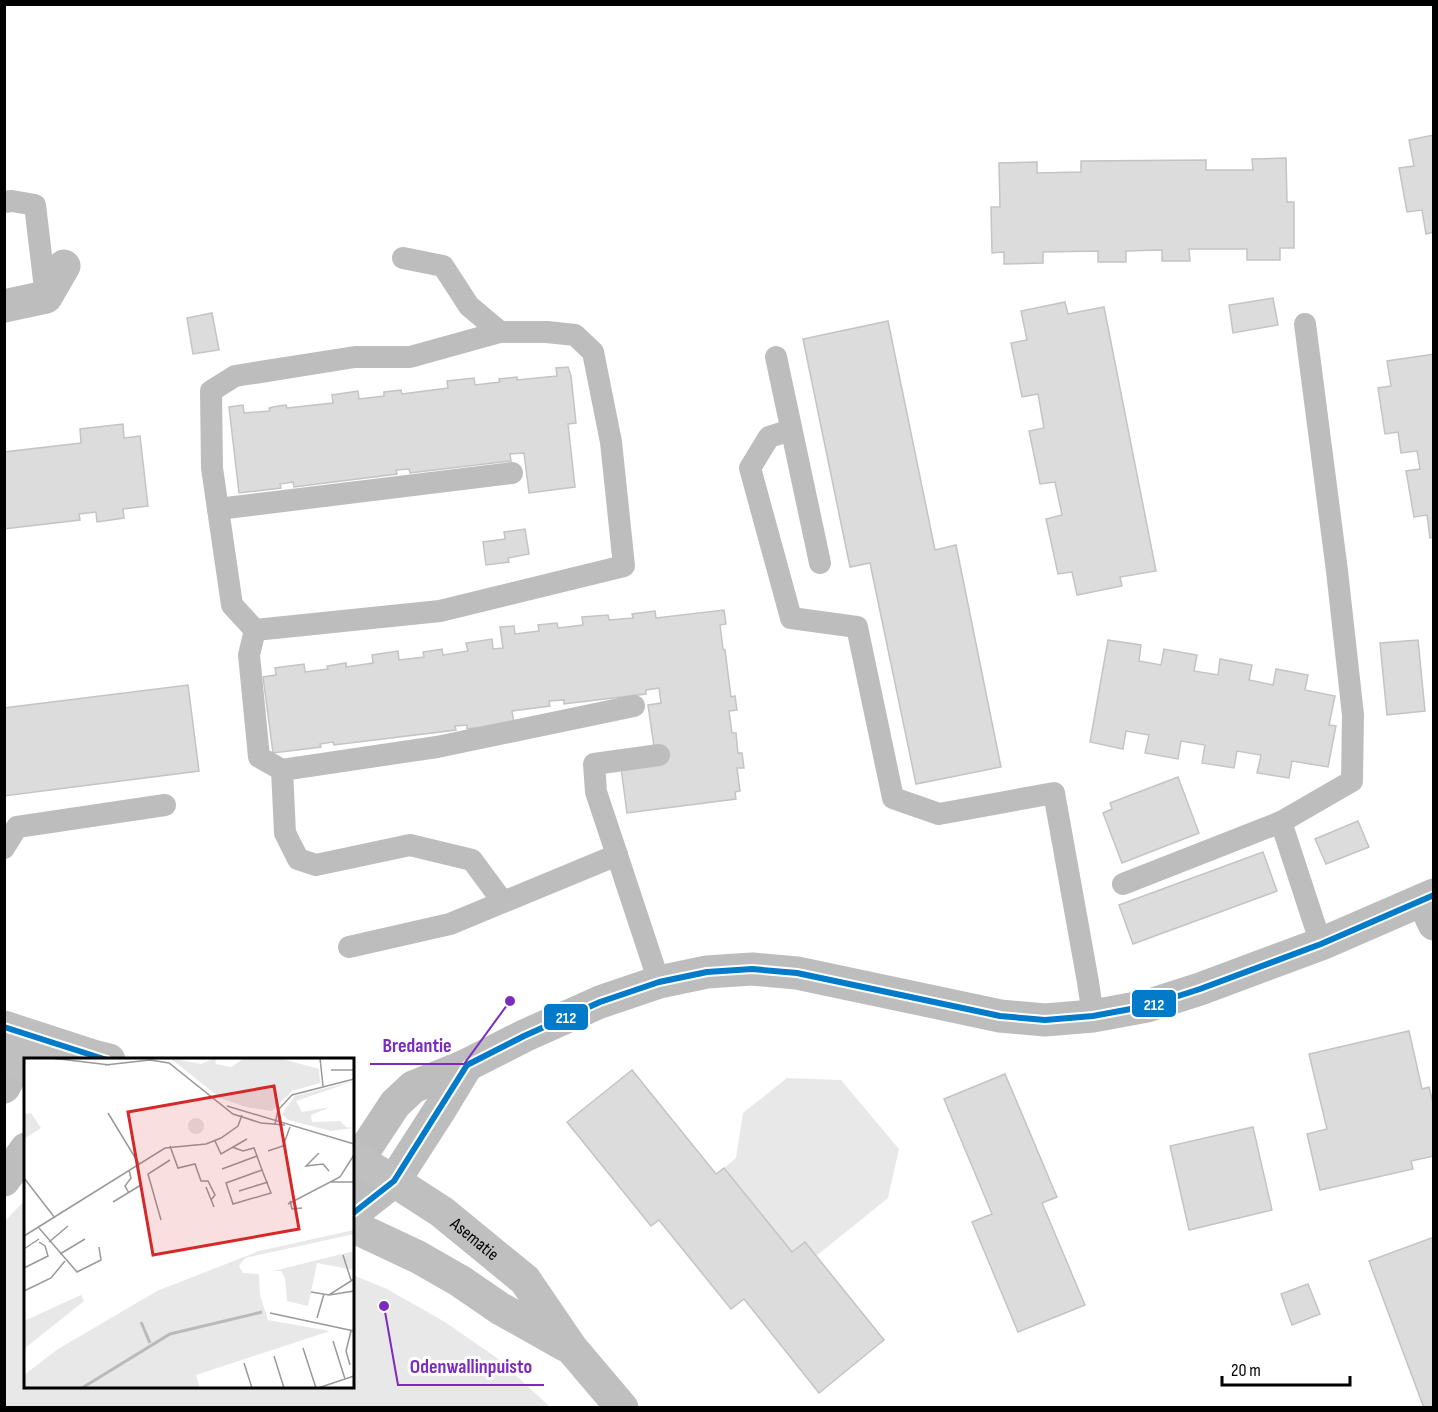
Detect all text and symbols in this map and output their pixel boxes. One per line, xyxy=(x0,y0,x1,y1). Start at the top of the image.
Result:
line badge: 212 xyxy=(1131,989,1177,1018)
text: 212 xyxy=(1144,996,1164,1015)
line badge: 212 xyxy=(543,1003,589,1031)
text: 212 xyxy=(556,1009,576,1028)
callout: Bredantie xyxy=(370,1026,464,1064)
text: Bredantie xyxy=(382,1034,452,1058)
inset map xyxy=(24,1058,354,1388)
street label: Asematie xyxy=(445,1213,503,1265)
callout: Odenwallinpuisto xyxy=(398,1347,544,1385)
scale bar xyxy=(1222,1349,1350,1387)
text: Odenwallinpuisto xyxy=(410,1355,532,1379)
text: 20 m xyxy=(1231,1360,1261,1381)

